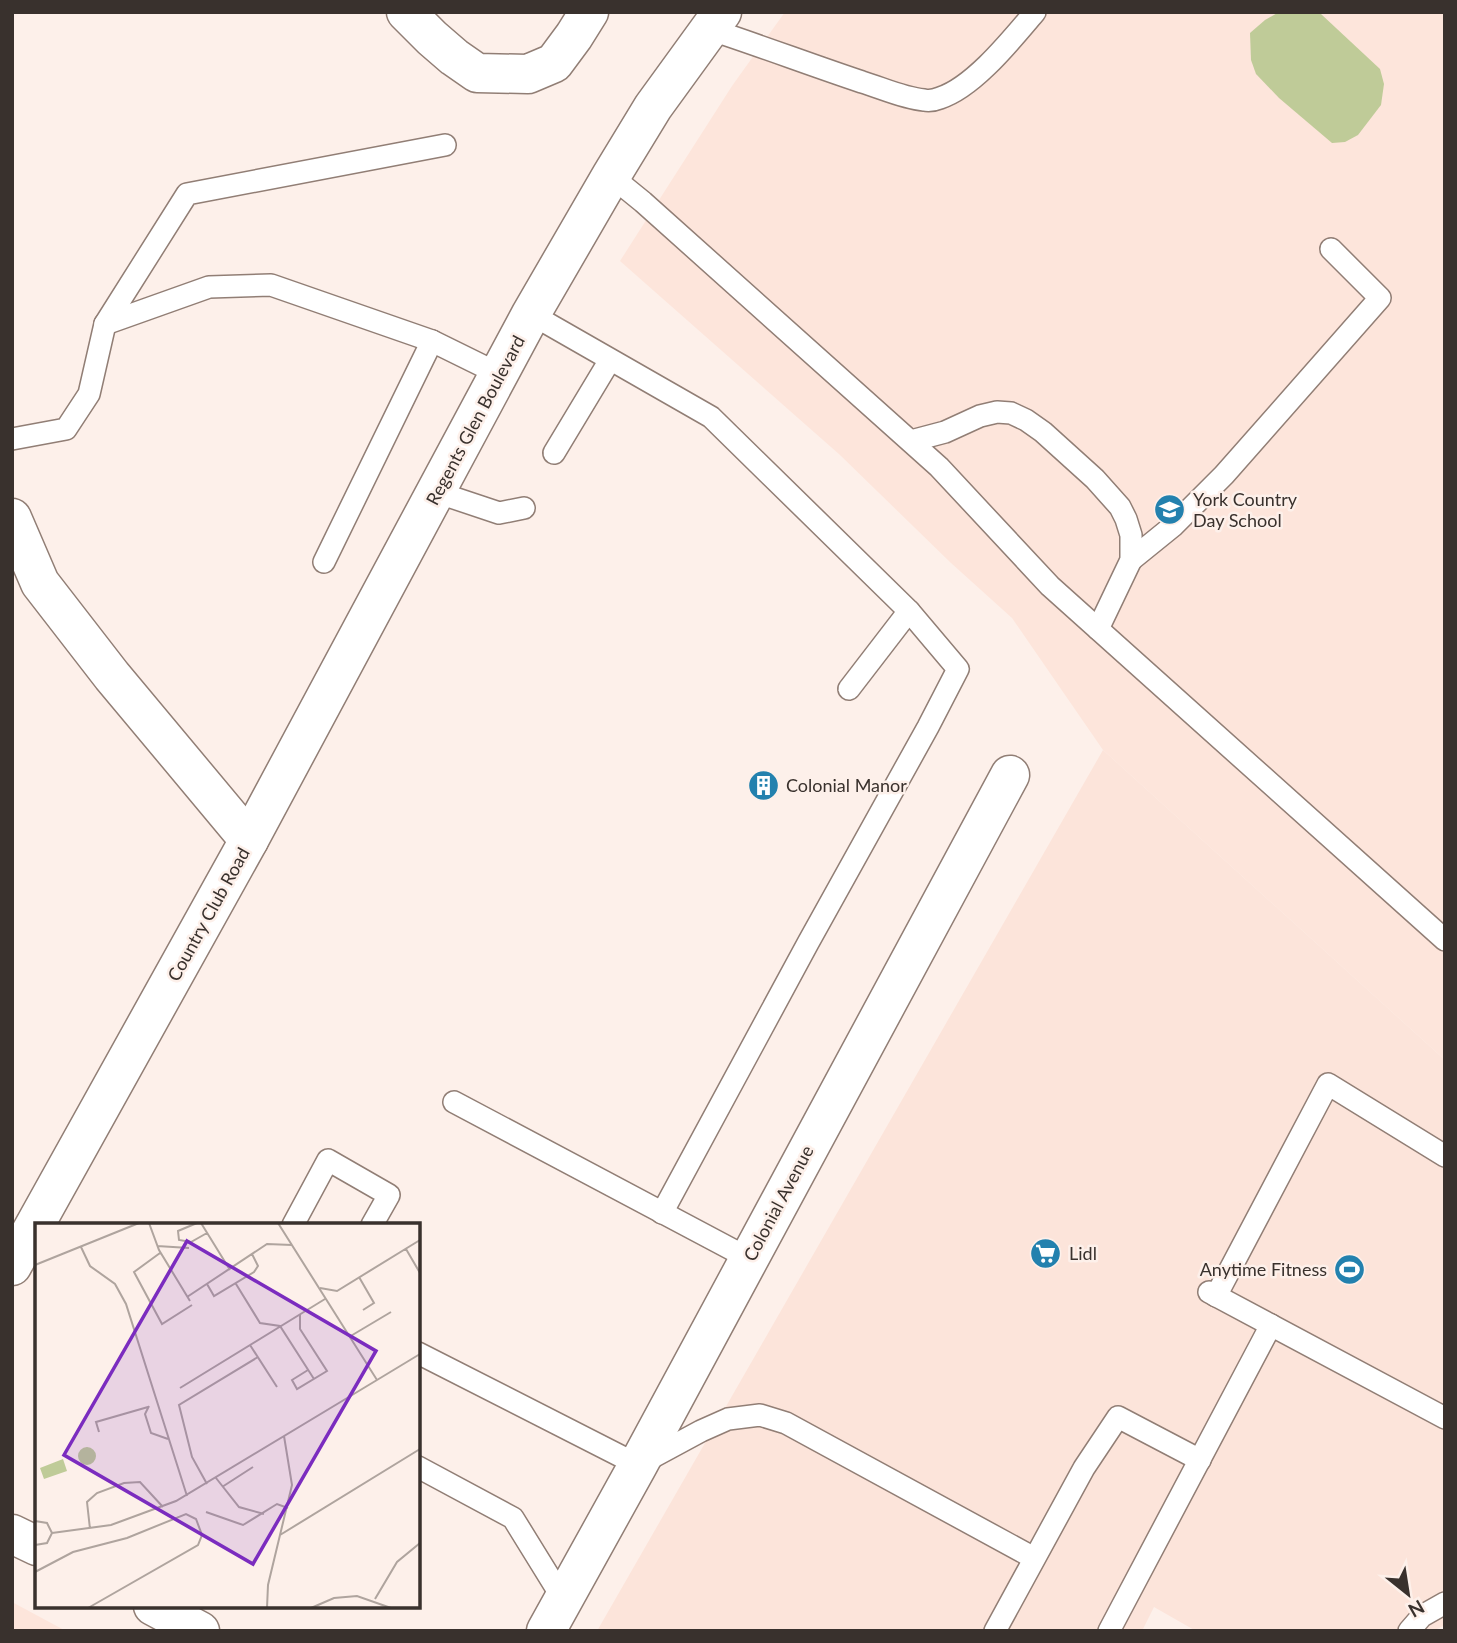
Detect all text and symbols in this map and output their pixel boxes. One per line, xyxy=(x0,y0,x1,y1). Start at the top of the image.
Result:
street label: Regents Glen Boulevard xyxy=(421,331,529,509)
place label: York Country Day School xyxy=(1193,488,1298,531)
school or university icon: York Country Day School xyxy=(1153,492,1187,526)
building icon: Colonial Manor xyxy=(746,768,780,802)
place label: Colonial Manor xyxy=(786,774,907,796)
street label: Country Club Road xyxy=(162,843,254,985)
street label: Colonial Avenue xyxy=(738,1141,818,1265)
inset map xyxy=(35,1223,420,1608)
supermarket icon: Lidl xyxy=(1029,1236,1063,1270)
place label: Lidl xyxy=(1069,1242,1097,1264)
sports icon: Anytime Fitness xyxy=(1333,1252,1367,1286)
place label: Anytime Fitness xyxy=(1200,1258,1327,1280)
north arrow xyxy=(1373,1559,1443,1629)
text: N xyxy=(1405,1596,1429,1623)

